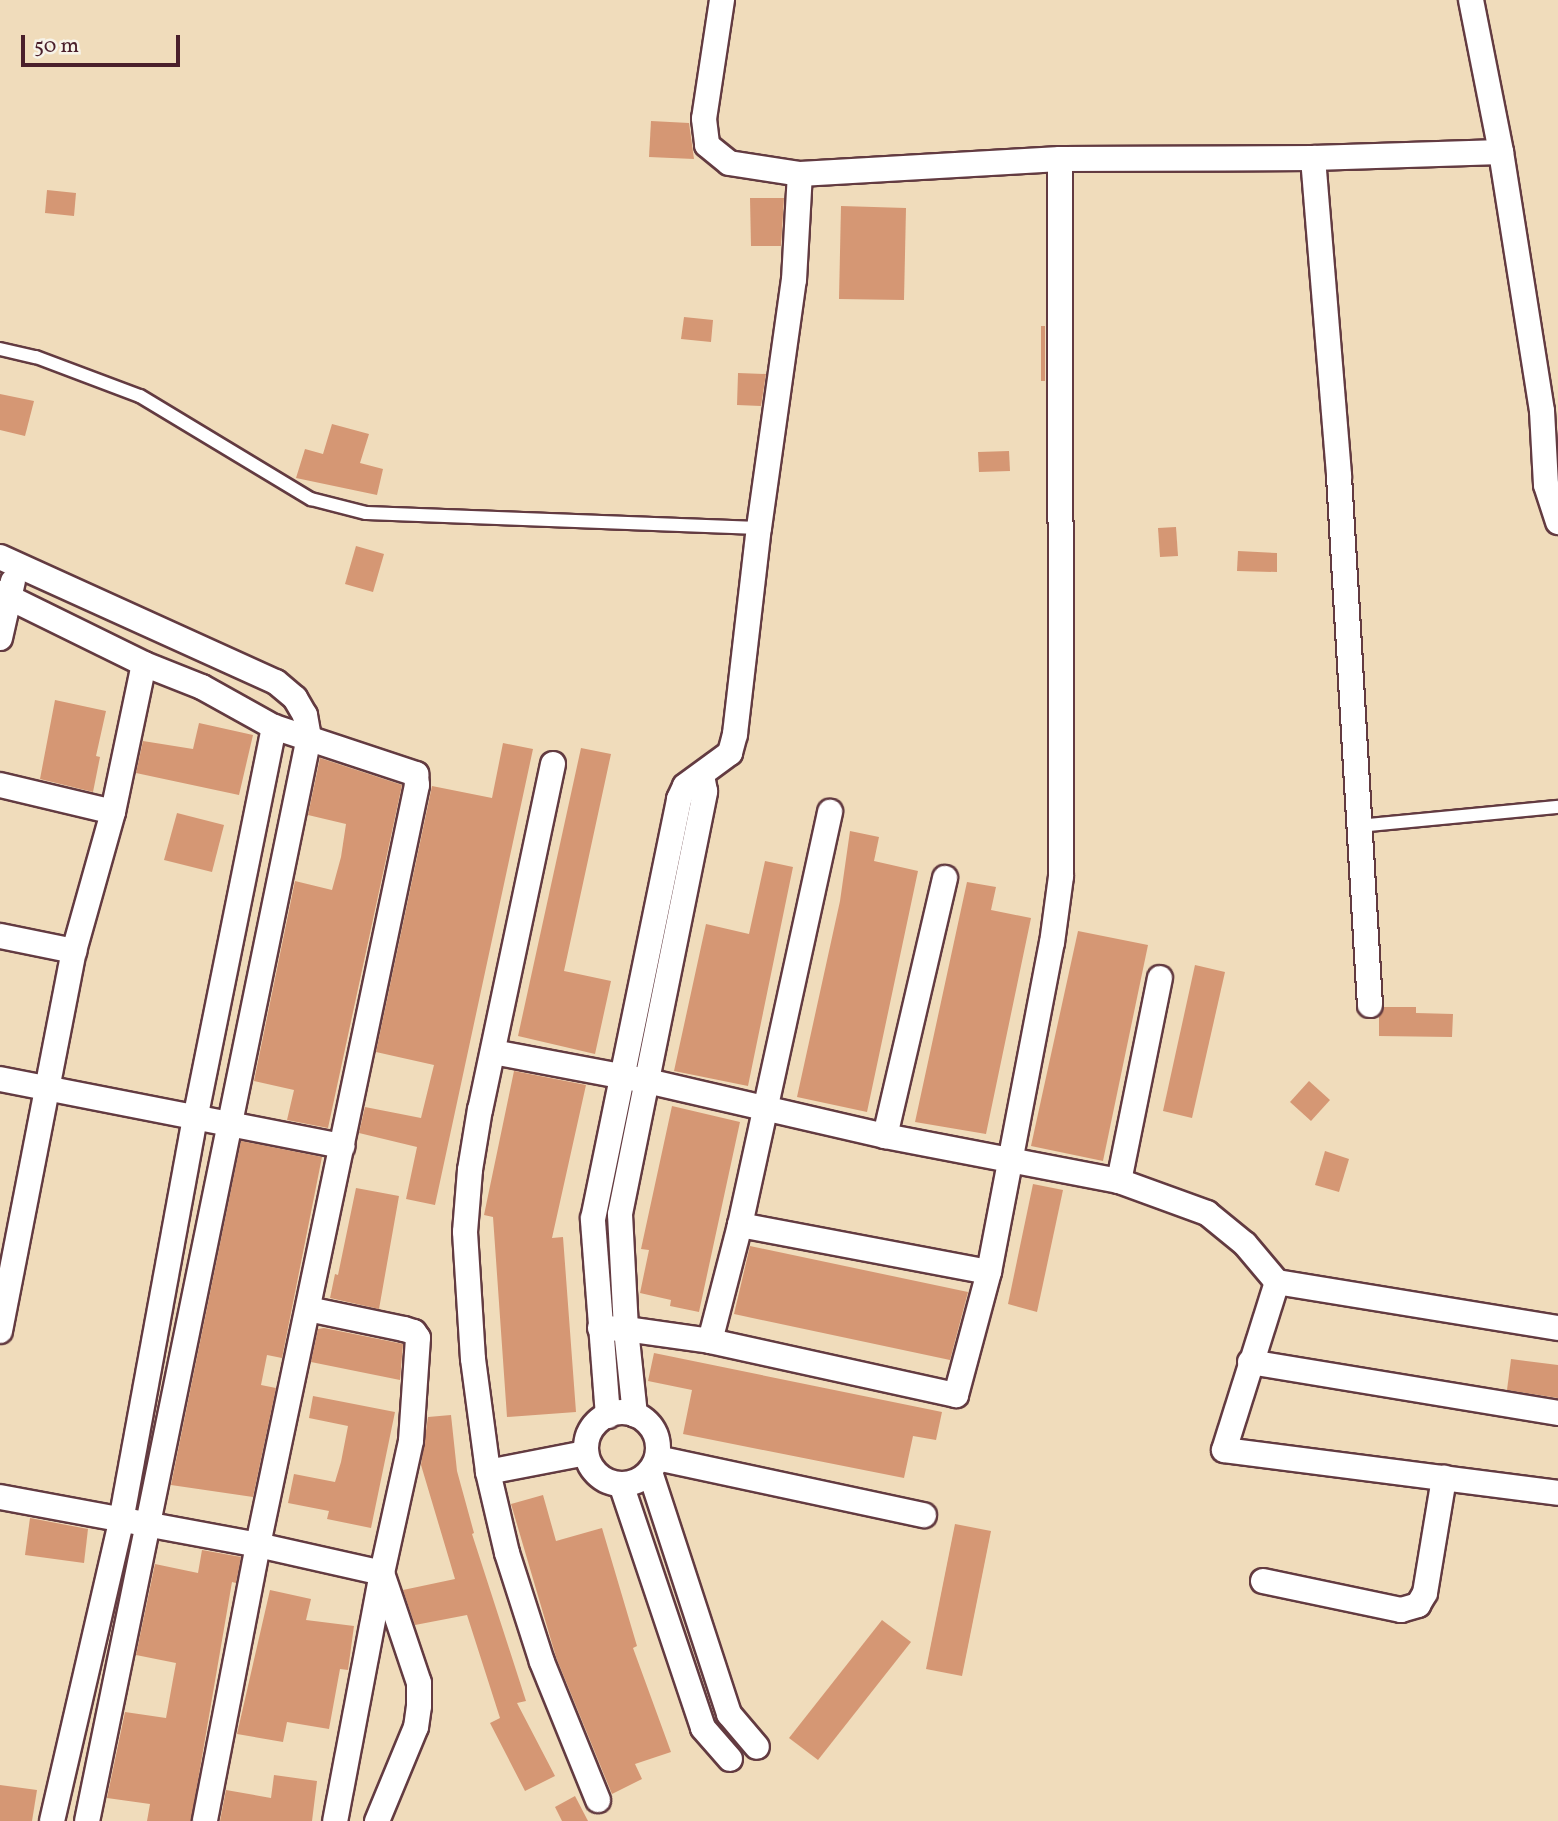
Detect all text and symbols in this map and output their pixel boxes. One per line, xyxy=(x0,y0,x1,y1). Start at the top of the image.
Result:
scale bar xyxy=(24,21,184,65)
text: 50 m xyxy=(34,32,79,61)

